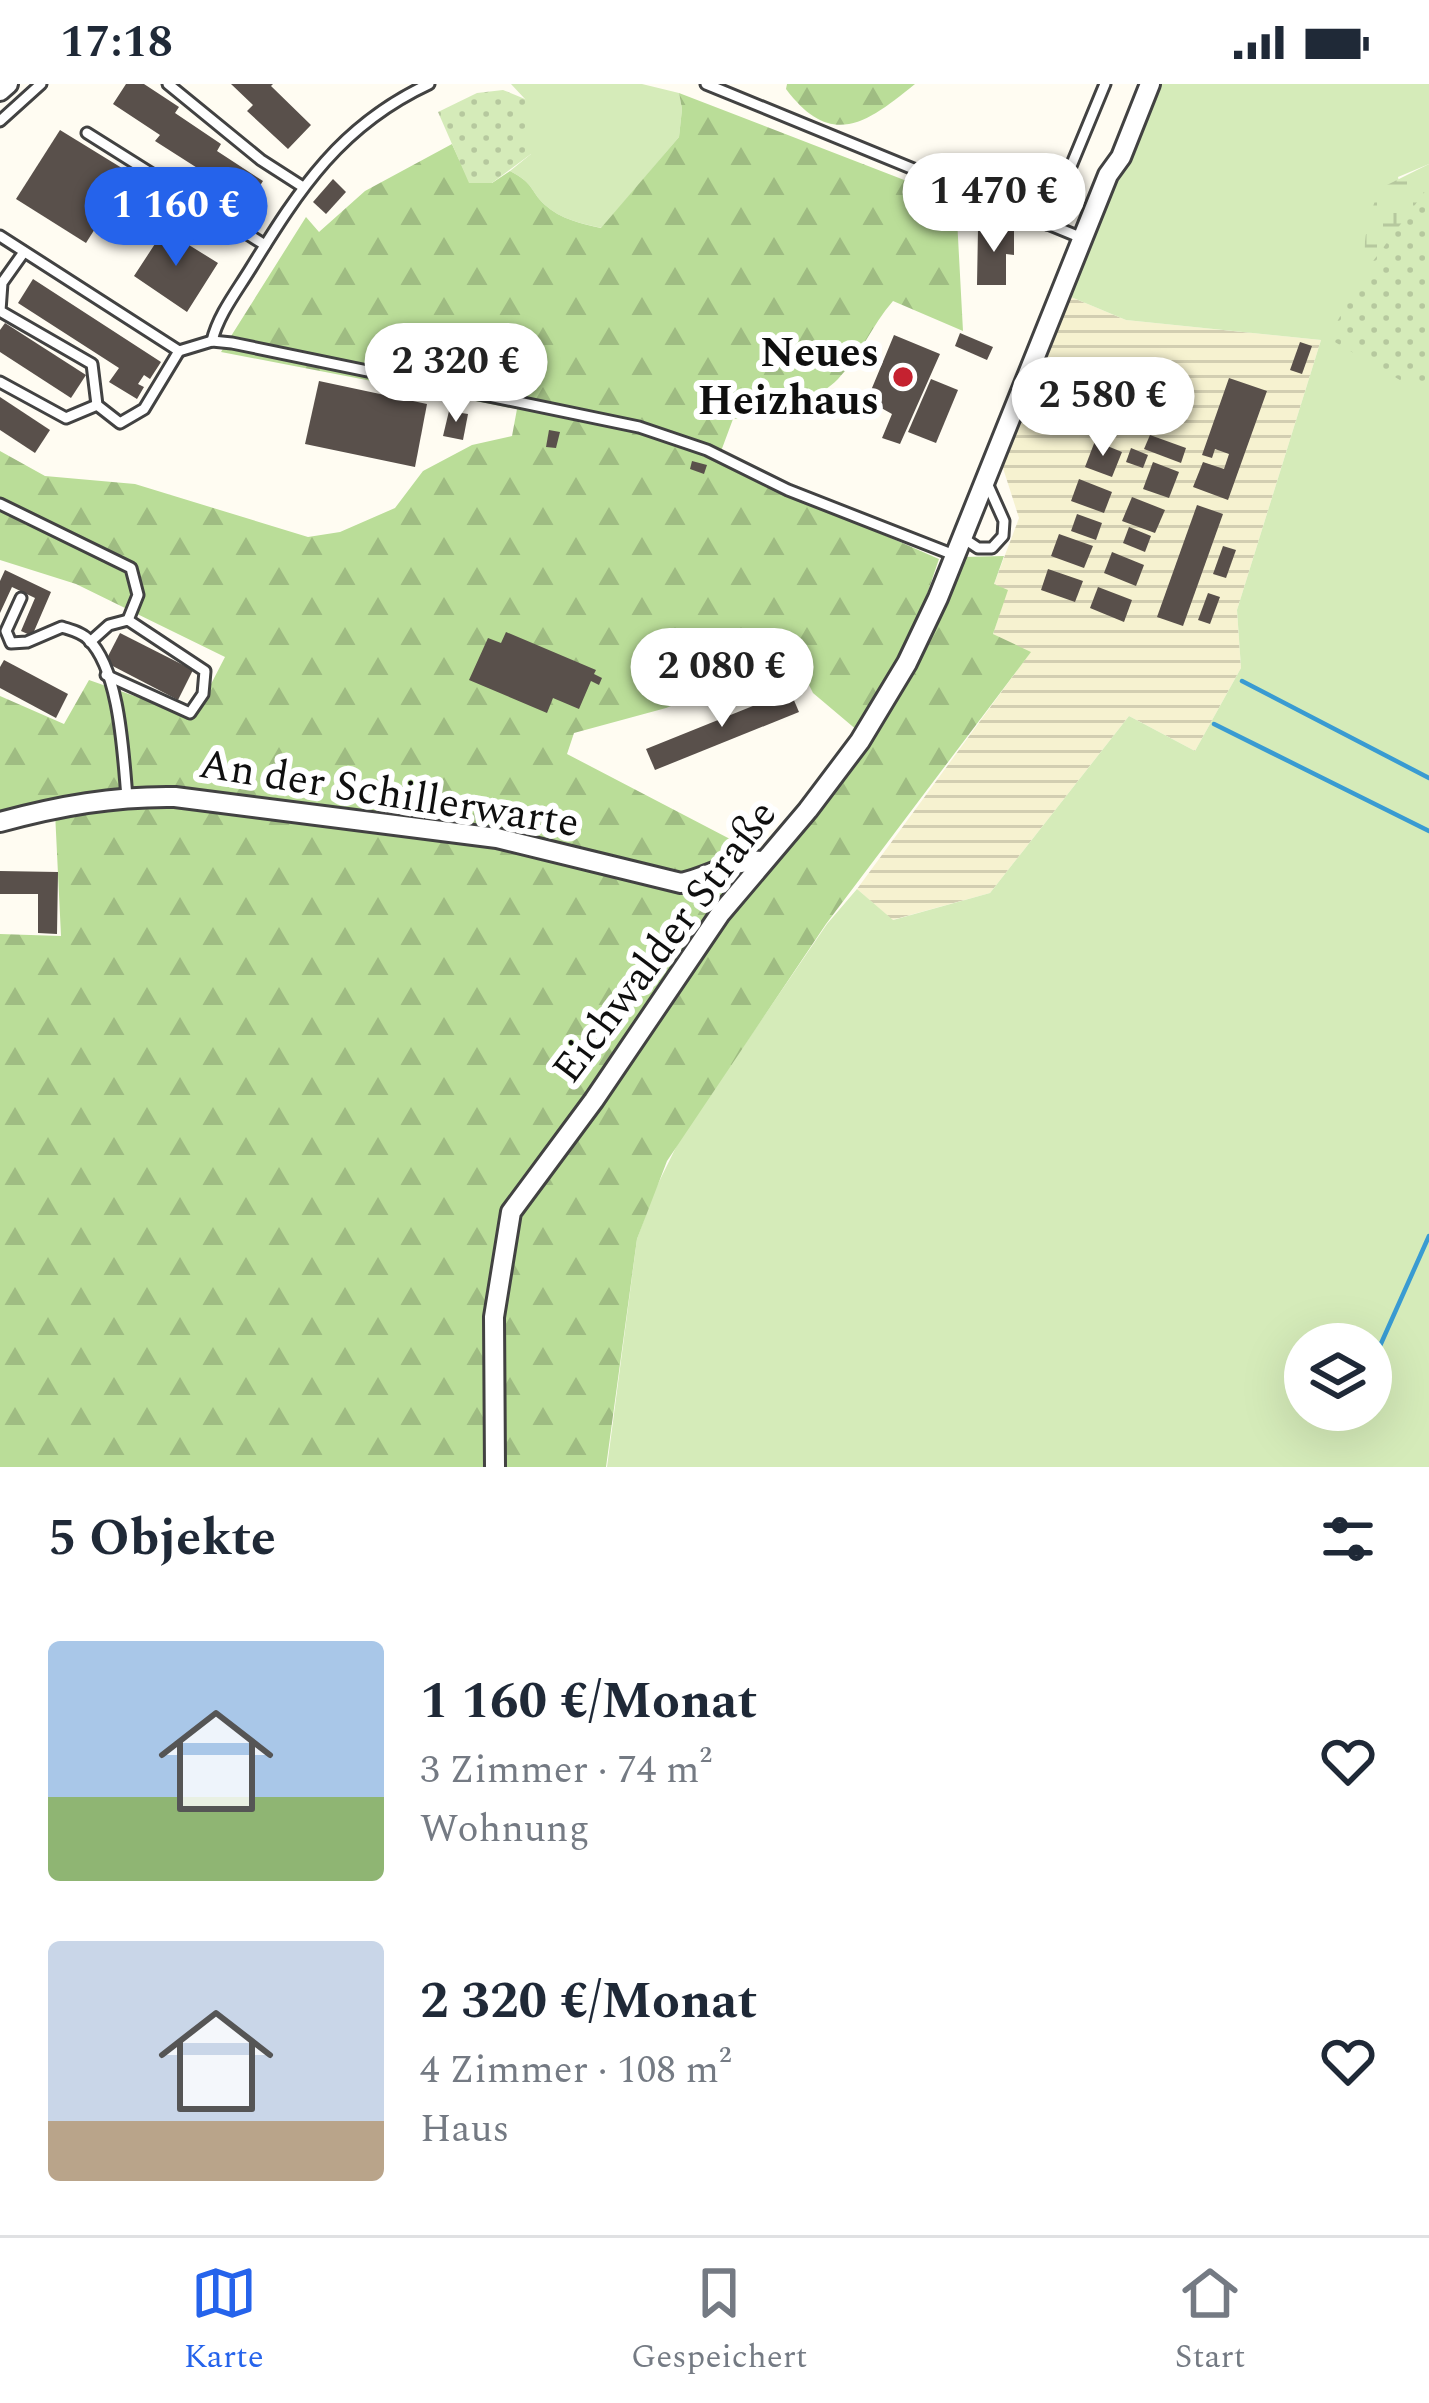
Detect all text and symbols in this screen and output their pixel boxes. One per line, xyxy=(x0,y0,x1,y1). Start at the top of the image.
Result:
text: 17:18 xyxy=(60,8,173,77)
pin: 1 470 € xyxy=(883,153,1105,255)
text: 1 470 € xyxy=(930,162,1058,221)
pin: 1 160 € xyxy=(65,167,287,269)
text: 1 160 € xyxy=(112,176,240,235)
place label: Neues Heizhaus xyxy=(698,322,879,433)
pin: 2 320 € xyxy=(345,323,567,425)
text: 2 320 € xyxy=(392,332,520,391)
pin: 2 580 € xyxy=(992,357,1214,459)
marker: Neues Heizhaus xyxy=(890,364,916,390)
text: 2 580 € xyxy=(1039,366,1167,425)
pin: 2 080 € xyxy=(611,628,833,730)
text: 2 080 € xyxy=(658,637,786,696)
street label: An der Schillerwarte xyxy=(195,733,583,855)
street label: Eichwalder Straße xyxy=(537,787,793,1097)
map controls xyxy=(1284,1323,1392,1431)
button: layers xyxy=(1284,1323,1392,1431)
text: 5 Objekte xyxy=(48,1500,276,1578)
icon: filters xyxy=(1315,1506,1381,1572)
text: 1 160 €/Monat xyxy=(420,1663,757,1741)
icon: home xyxy=(144,1689,288,1833)
icon: heart xyxy=(1315,1728,1381,1794)
text: 3 Zimmer · 74 m² xyxy=(420,1741,712,1800)
text: Wohnung xyxy=(420,1800,590,1859)
text: 2 320 €/Monat xyxy=(420,1963,757,2041)
icon: home xyxy=(144,1989,288,2133)
icon: heart xyxy=(1315,2028,1381,2094)
text: 4 Zimmer · 108 m² xyxy=(420,2041,731,2100)
text: Haus xyxy=(420,2100,509,2159)
tab: Karte xyxy=(184,2260,264,2382)
tab: Gespeichert xyxy=(631,2260,808,2382)
tab: Start xyxy=(1175,2260,1245,2382)

